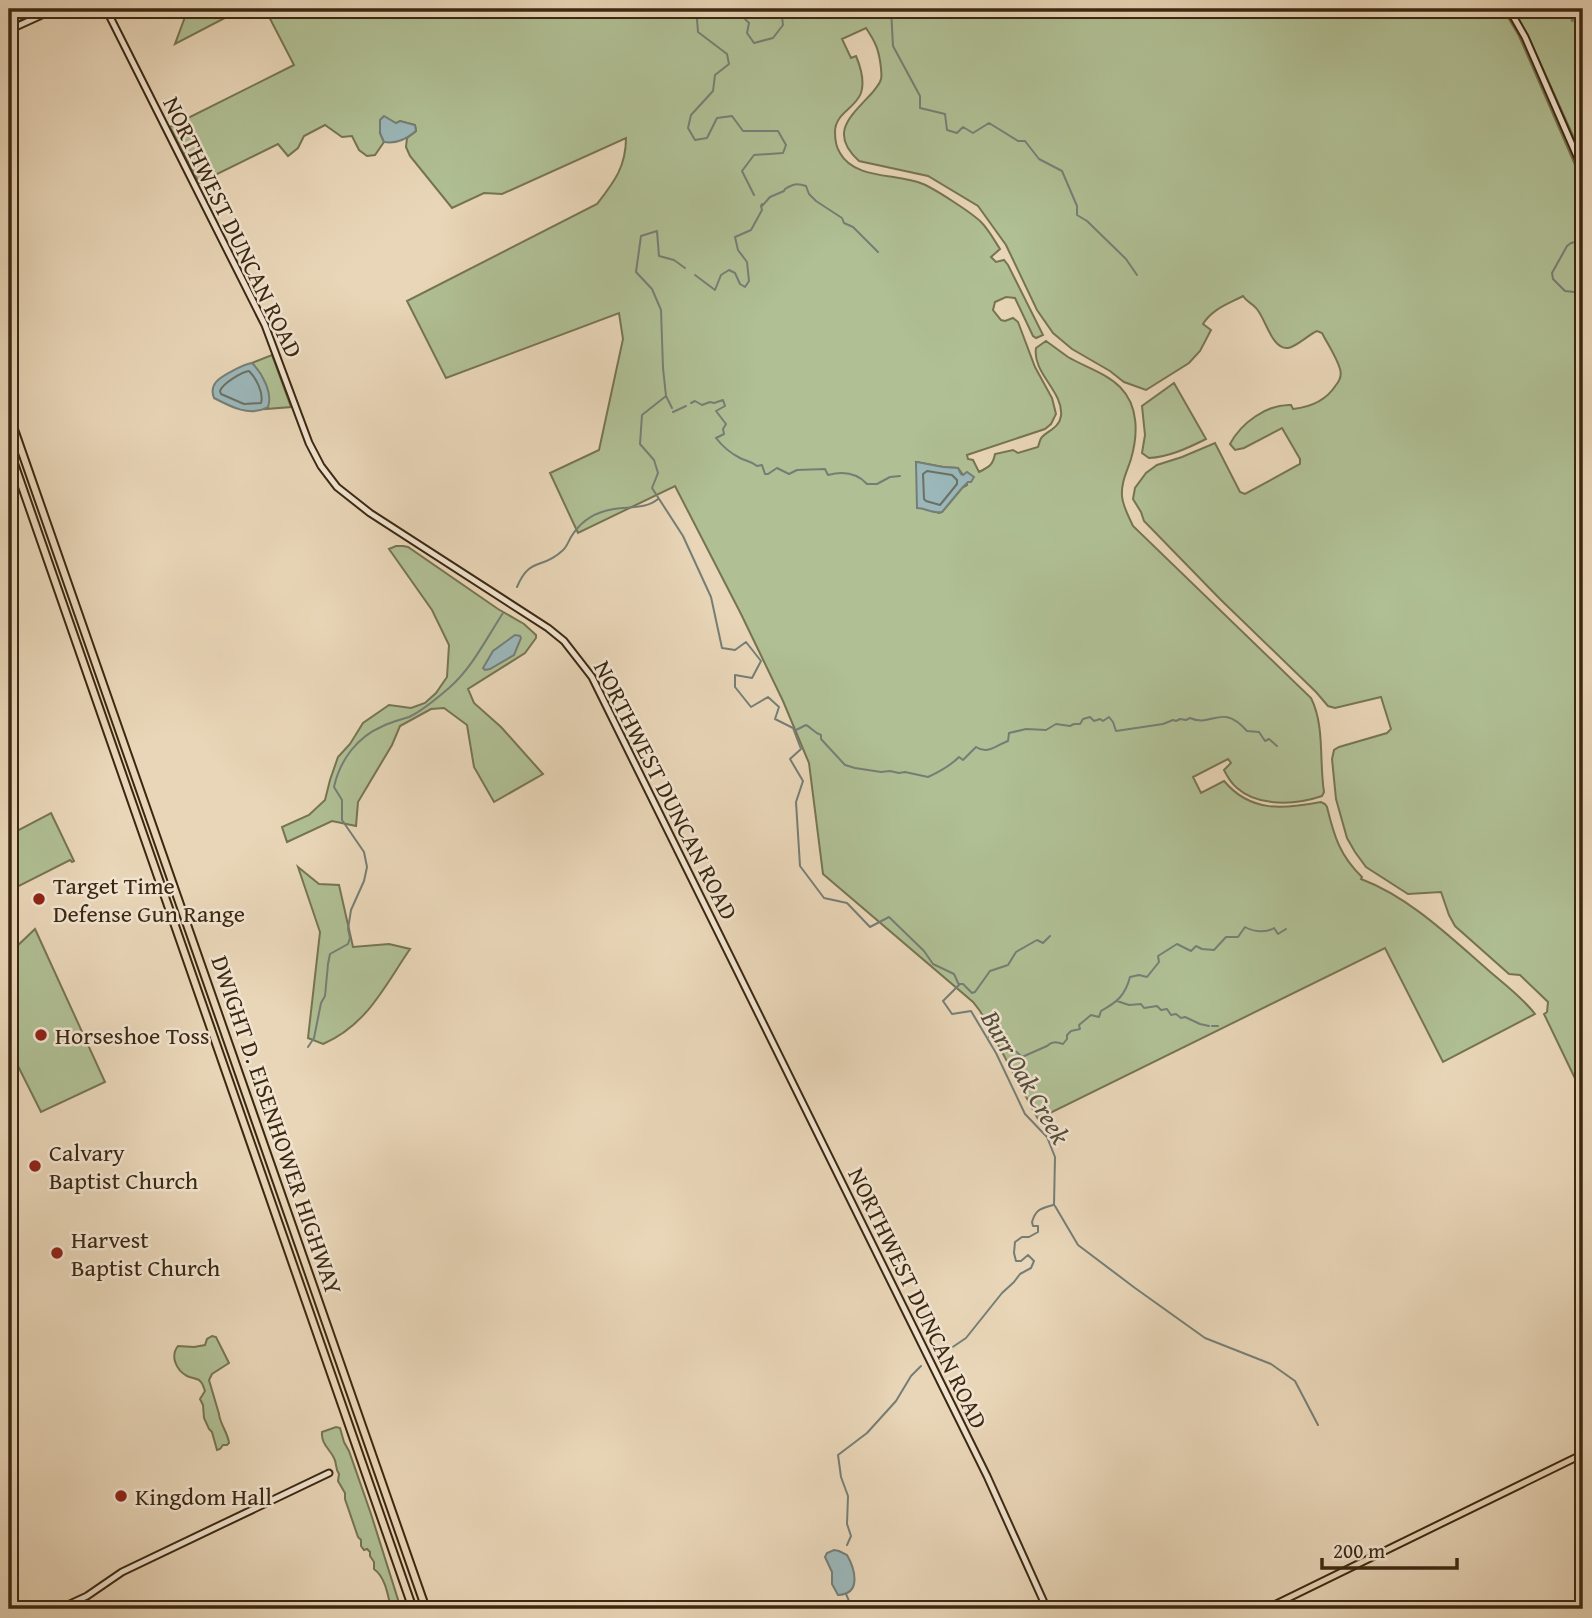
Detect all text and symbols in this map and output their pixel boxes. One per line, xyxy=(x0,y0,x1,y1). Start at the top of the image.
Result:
street label: NORTHWEST DUNCAN ROAD xyxy=(154,90,312,364)
street label: NORTHWEST DUNCAN ROAD xyxy=(585,654,747,926)
place label: Target Time Defense Gun Range xyxy=(53,868,245,931)
marker: Target Time Defense Gun Range xyxy=(31,891,47,907)
street label: DWIGHT D. EISENHOWER HIGHWAY xyxy=(202,951,352,1299)
water label: Burr Oak Creek xyxy=(971,1002,1080,1151)
place label: Horseshoe Toss xyxy=(55,1018,209,1053)
marker: Horseshoe Toss xyxy=(33,1027,49,1043)
place label: Calvary Baptist Church xyxy=(49,1135,199,1198)
marker: Calvary Baptist Church xyxy=(27,1158,43,1174)
street label: NORTHWEST DUNCAN ROAD xyxy=(839,1161,997,1435)
place label: Harvest Baptist Church xyxy=(71,1222,221,1285)
marker: Harvest Baptist Church xyxy=(49,1245,65,1261)
place label: Kingdom Hall xyxy=(135,1479,272,1514)
marker: Kingdom Hall xyxy=(113,1488,129,1504)
scale bar xyxy=(1322,1527,1457,1571)
text: 200 m xyxy=(1333,1535,1385,1566)

